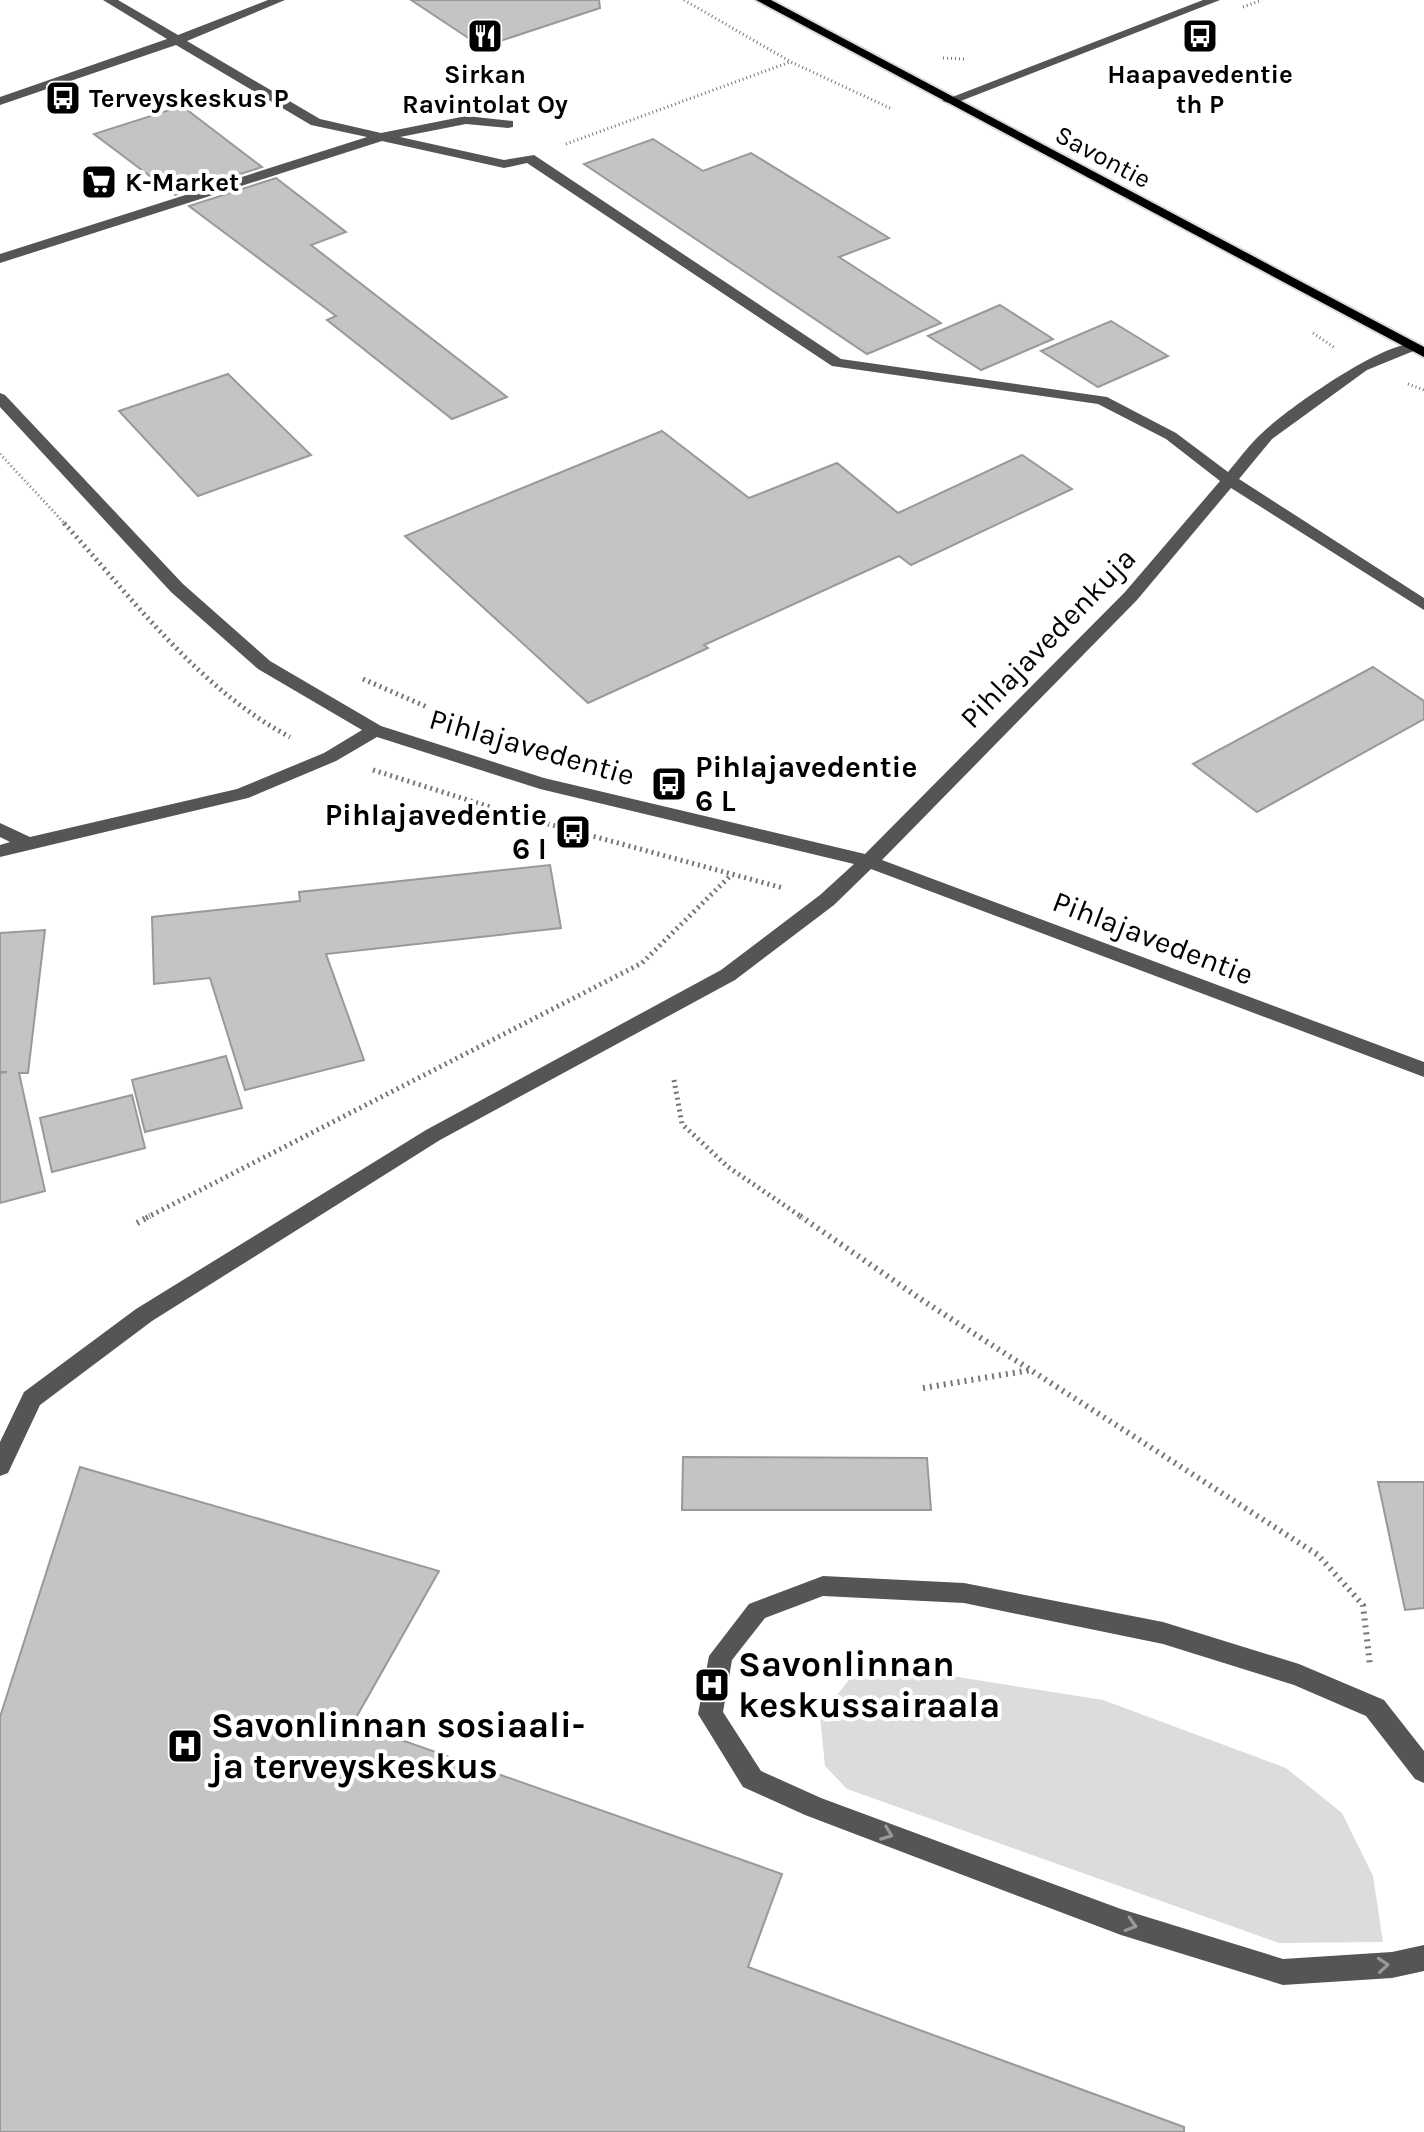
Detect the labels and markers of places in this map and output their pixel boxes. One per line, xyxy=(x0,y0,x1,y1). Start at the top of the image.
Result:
restaurant icon: Sirkan Ravintolat Oy xyxy=(466,17,504,55)
bus stop icon: Haapavedentie th P xyxy=(1181,17,1219,55)
place label: Sirkan Ravintolat Oy xyxy=(402,59,568,120)
place label: Haapavedentie th P xyxy=(1107,59,1293,120)
bus stop icon: Terveyskeskus P xyxy=(44,79,82,117)
place label: Terveyskeskus P xyxy=(89,83,289,114)
supermarket icon: K-Market xyxy=(80,163,118,201)
place label: K-Market xyxy=(125,167,239,198)
place label: Pihlajavedentie 6 L xyxy=(695,749,917,819)
bus stop icon: Pihlajavedentie 6 L xyxy=(650,765,688,803)
place label: Pihlajavedentie 6 I xyxy=(325,797,547,867)
bus stop icon: Pihlajavedentie 6 I xyxy=(554,813,592,851)
place label: Savonlinnan keskussairaala xyxy=(738,1643,1000,1726)
hospital icon: Savonlinnan keskussairaala xyxy=(693,1666,731,1704)
place label: Savonlinnan sosiaali- ja terveyskeskus xyxy=(208,1704,585,1788)
hospital icon: Savonlinnan sosiaali- ja terveyskeskus xyxy=(166,1727,204,1765)

